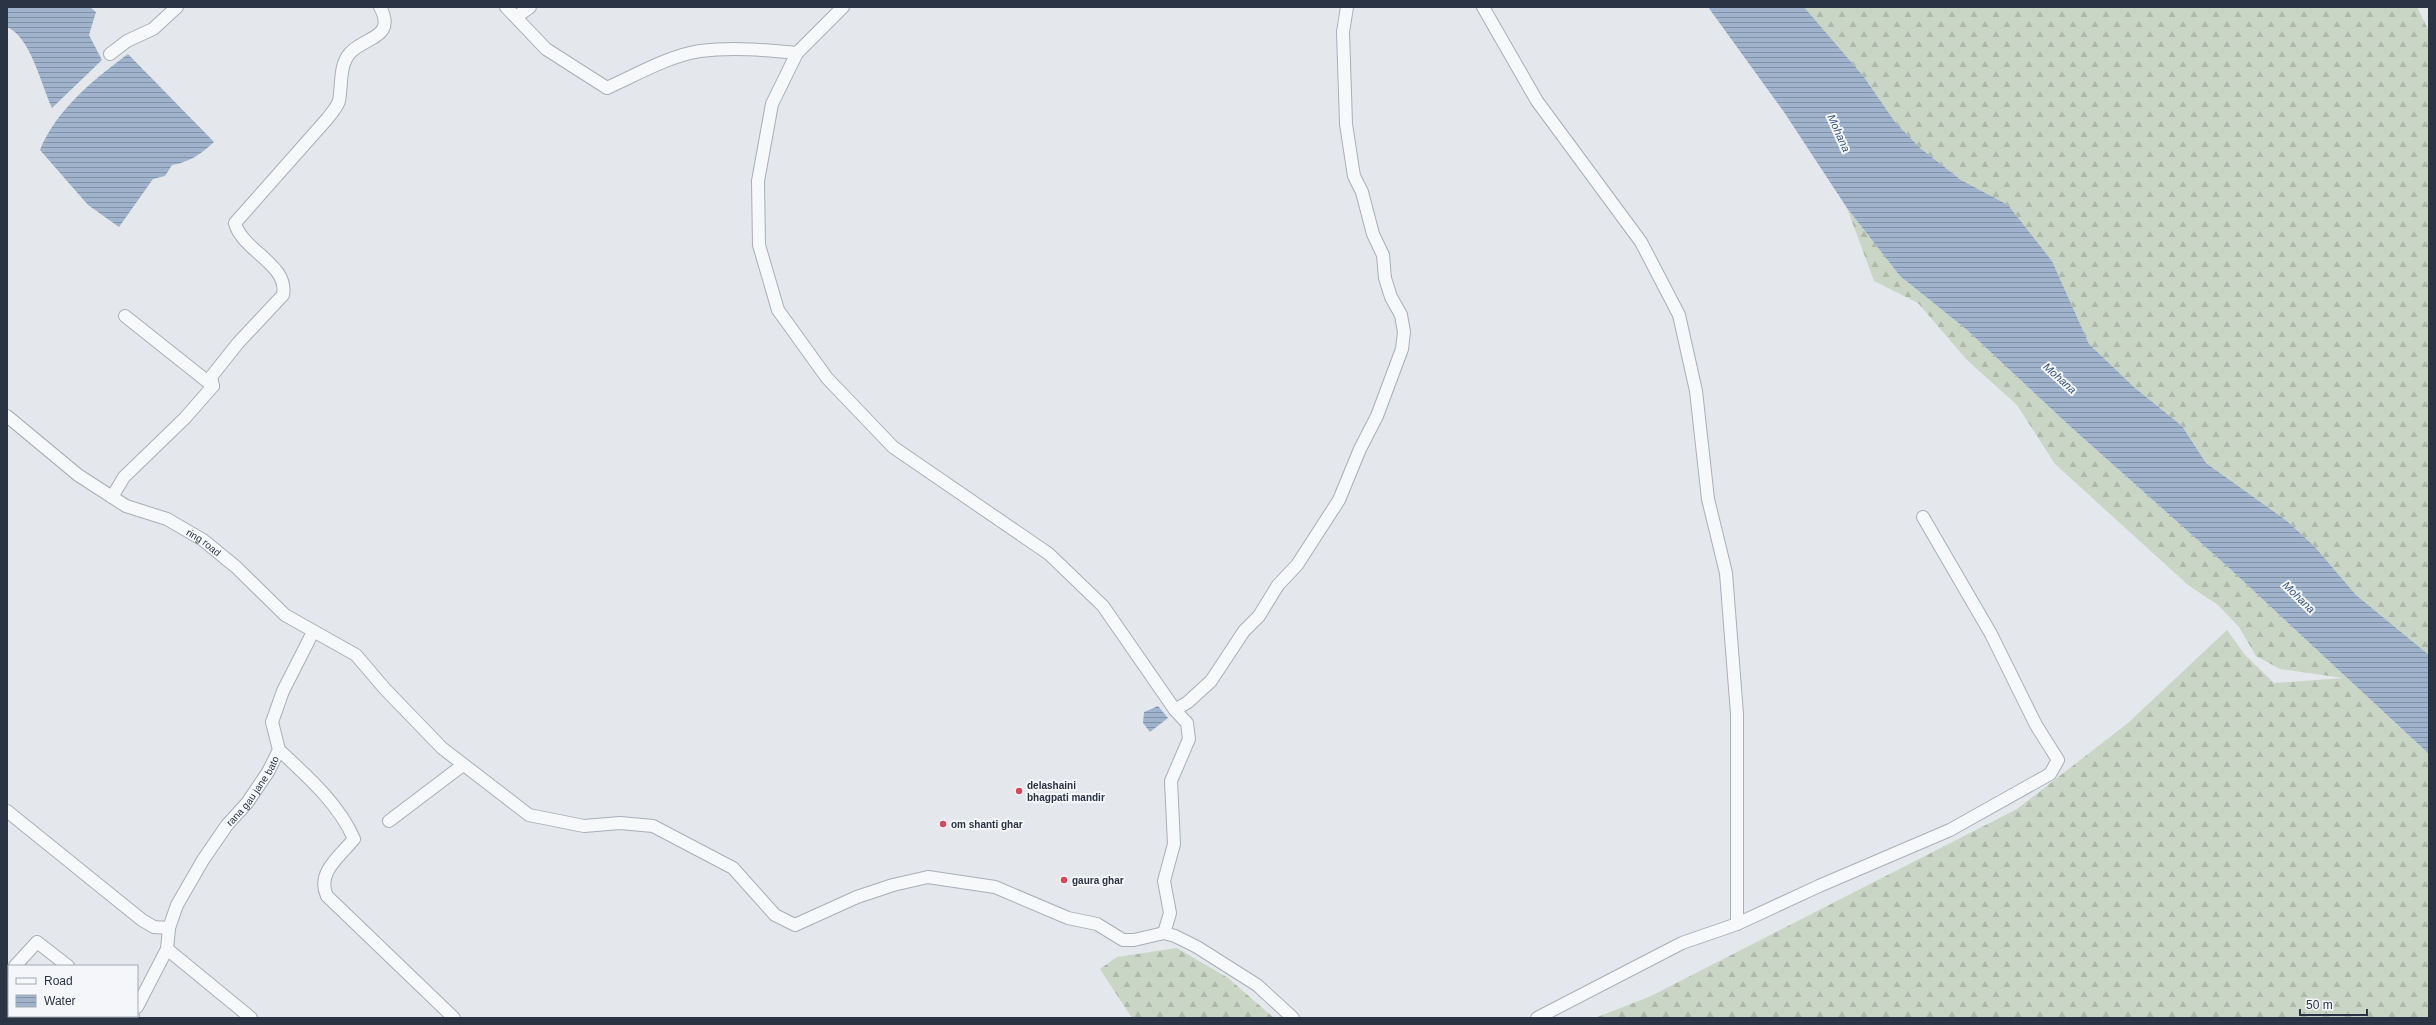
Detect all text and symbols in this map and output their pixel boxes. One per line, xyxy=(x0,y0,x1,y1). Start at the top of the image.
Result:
water label: Mohana xyxy=(1825,112,1853,154)
water label: Mohana xyxy=(2041,360,2079,396)
street label: ring road xyxy=(185,527,223,558)
water label: Mohana xyxy=(2281,579,2317,615)
street label: rana gau jane bato xyxy=(224,754,281,828)
place label: delashaini bhagpati mandir xyxy=(1027,780,1105,803)
marker: delashaini bhagpati mandir xyxy=(1014,786,1024,796)
marker: om shanti ghar xyxy=(938,819,948,829)
place label: om shanti ghar xyxy=(951,819,1023,830)
marker: gaura ghar xyxy=(1059,875,1069,885)
place label: gaura ghar xyxy=(1072,875,1124,886)
legend xyxy=(8,965,138,1017)
text: Road xyxy=(44,974,73,988)
scale bar xyxy=(2300,991,2367,1017)
text: Water xyxy=(44,994,76,1008)
text: 50 m xyxy=(2306,998,2333,1012)

